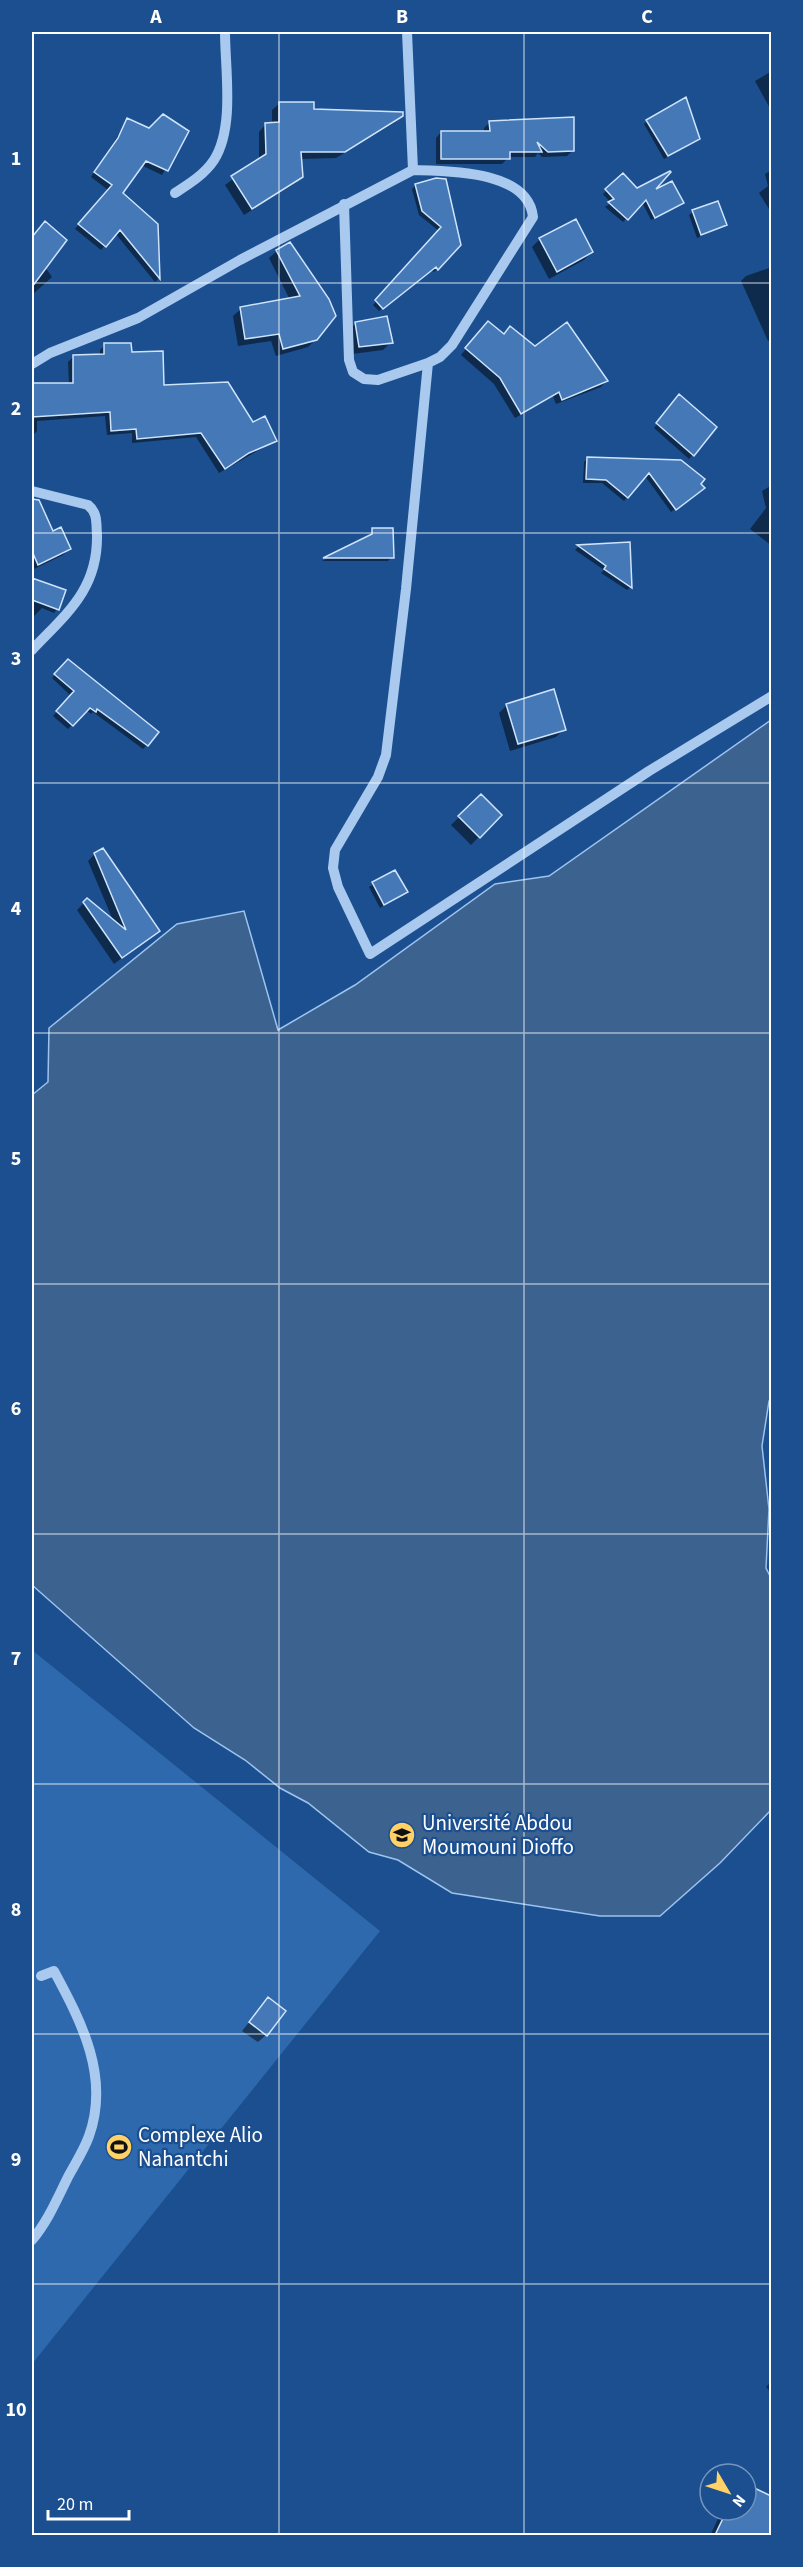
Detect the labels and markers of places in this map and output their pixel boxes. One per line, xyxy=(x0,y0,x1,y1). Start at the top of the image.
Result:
place label: Université Abdou Moumouni Dioffo xyxy=(422,1808,574,1862)
school or university icon: Université Abdou Moumouni Dioffo xyxy=(387,1820,417,1850)
place label: Complexe Alio Nahantchi xyxy=(138,2120,263,2174)
sports icon: Complexe Alio Nahantchi xyxy=(104,2132,134,2162)

